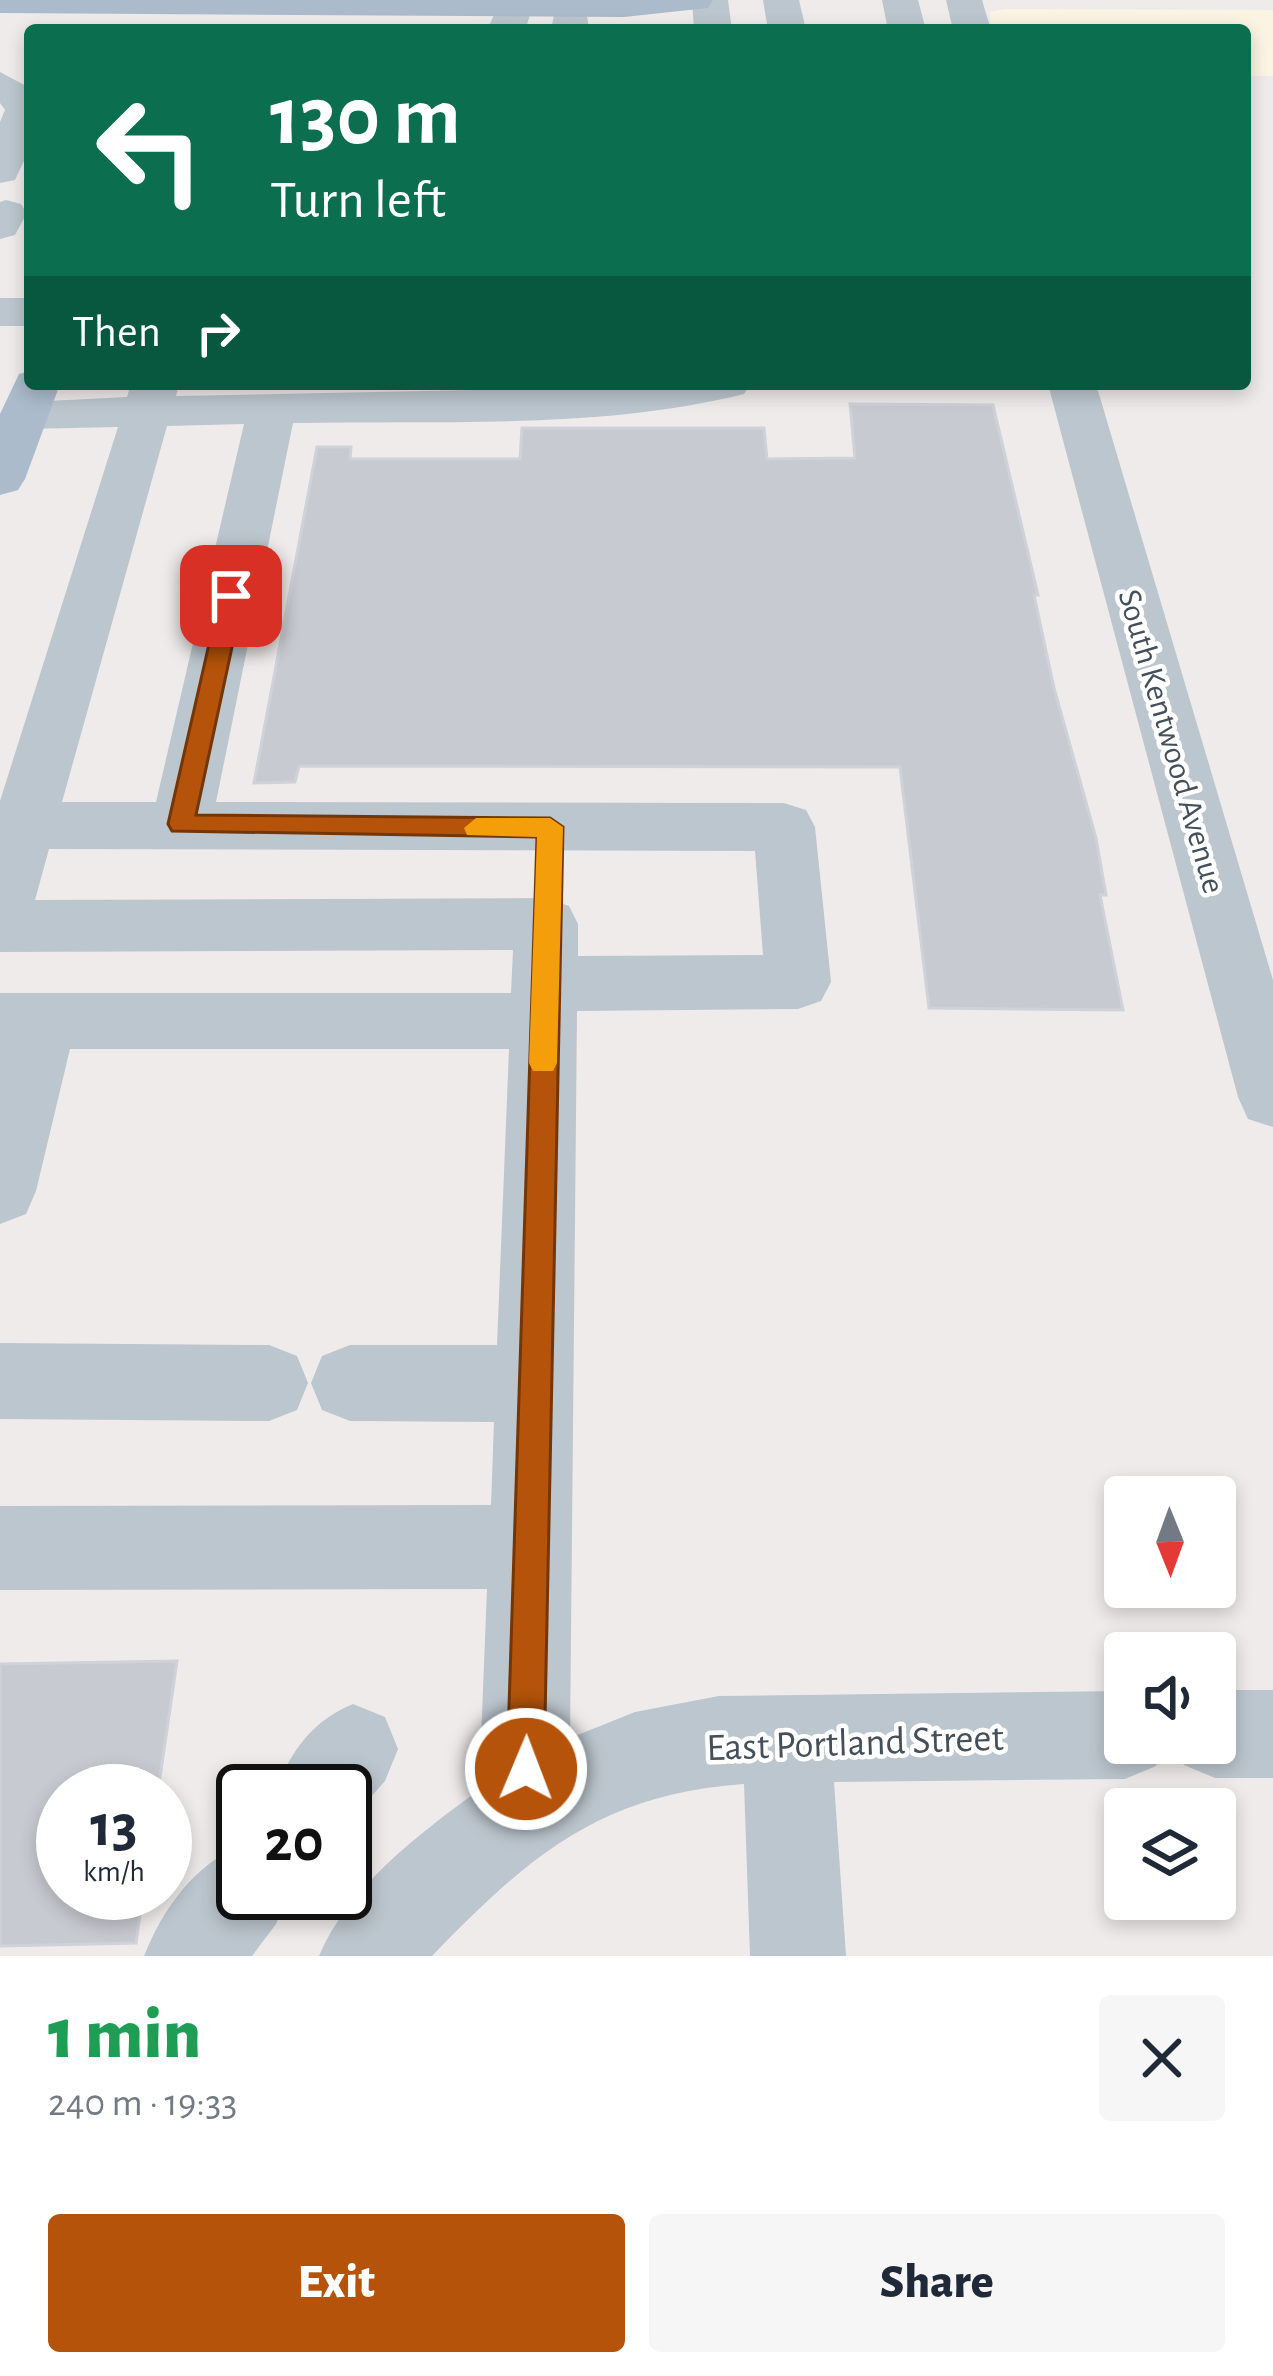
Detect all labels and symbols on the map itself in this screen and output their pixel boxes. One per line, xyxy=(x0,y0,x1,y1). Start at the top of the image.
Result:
pin xyxy=(180,545,282,647)
street label: South Kentwood Avenue xyxy=(1111,586,1230,897)
north arrow xyxy=(1104,1476,1236,1608)
position arrow xyxy=(463,1706,589,1832)
street label: East Portland Street xyxy=(706,1719,1004,1768)
speed limit sign: 20 xyxy=(216,1764,372,1920)

